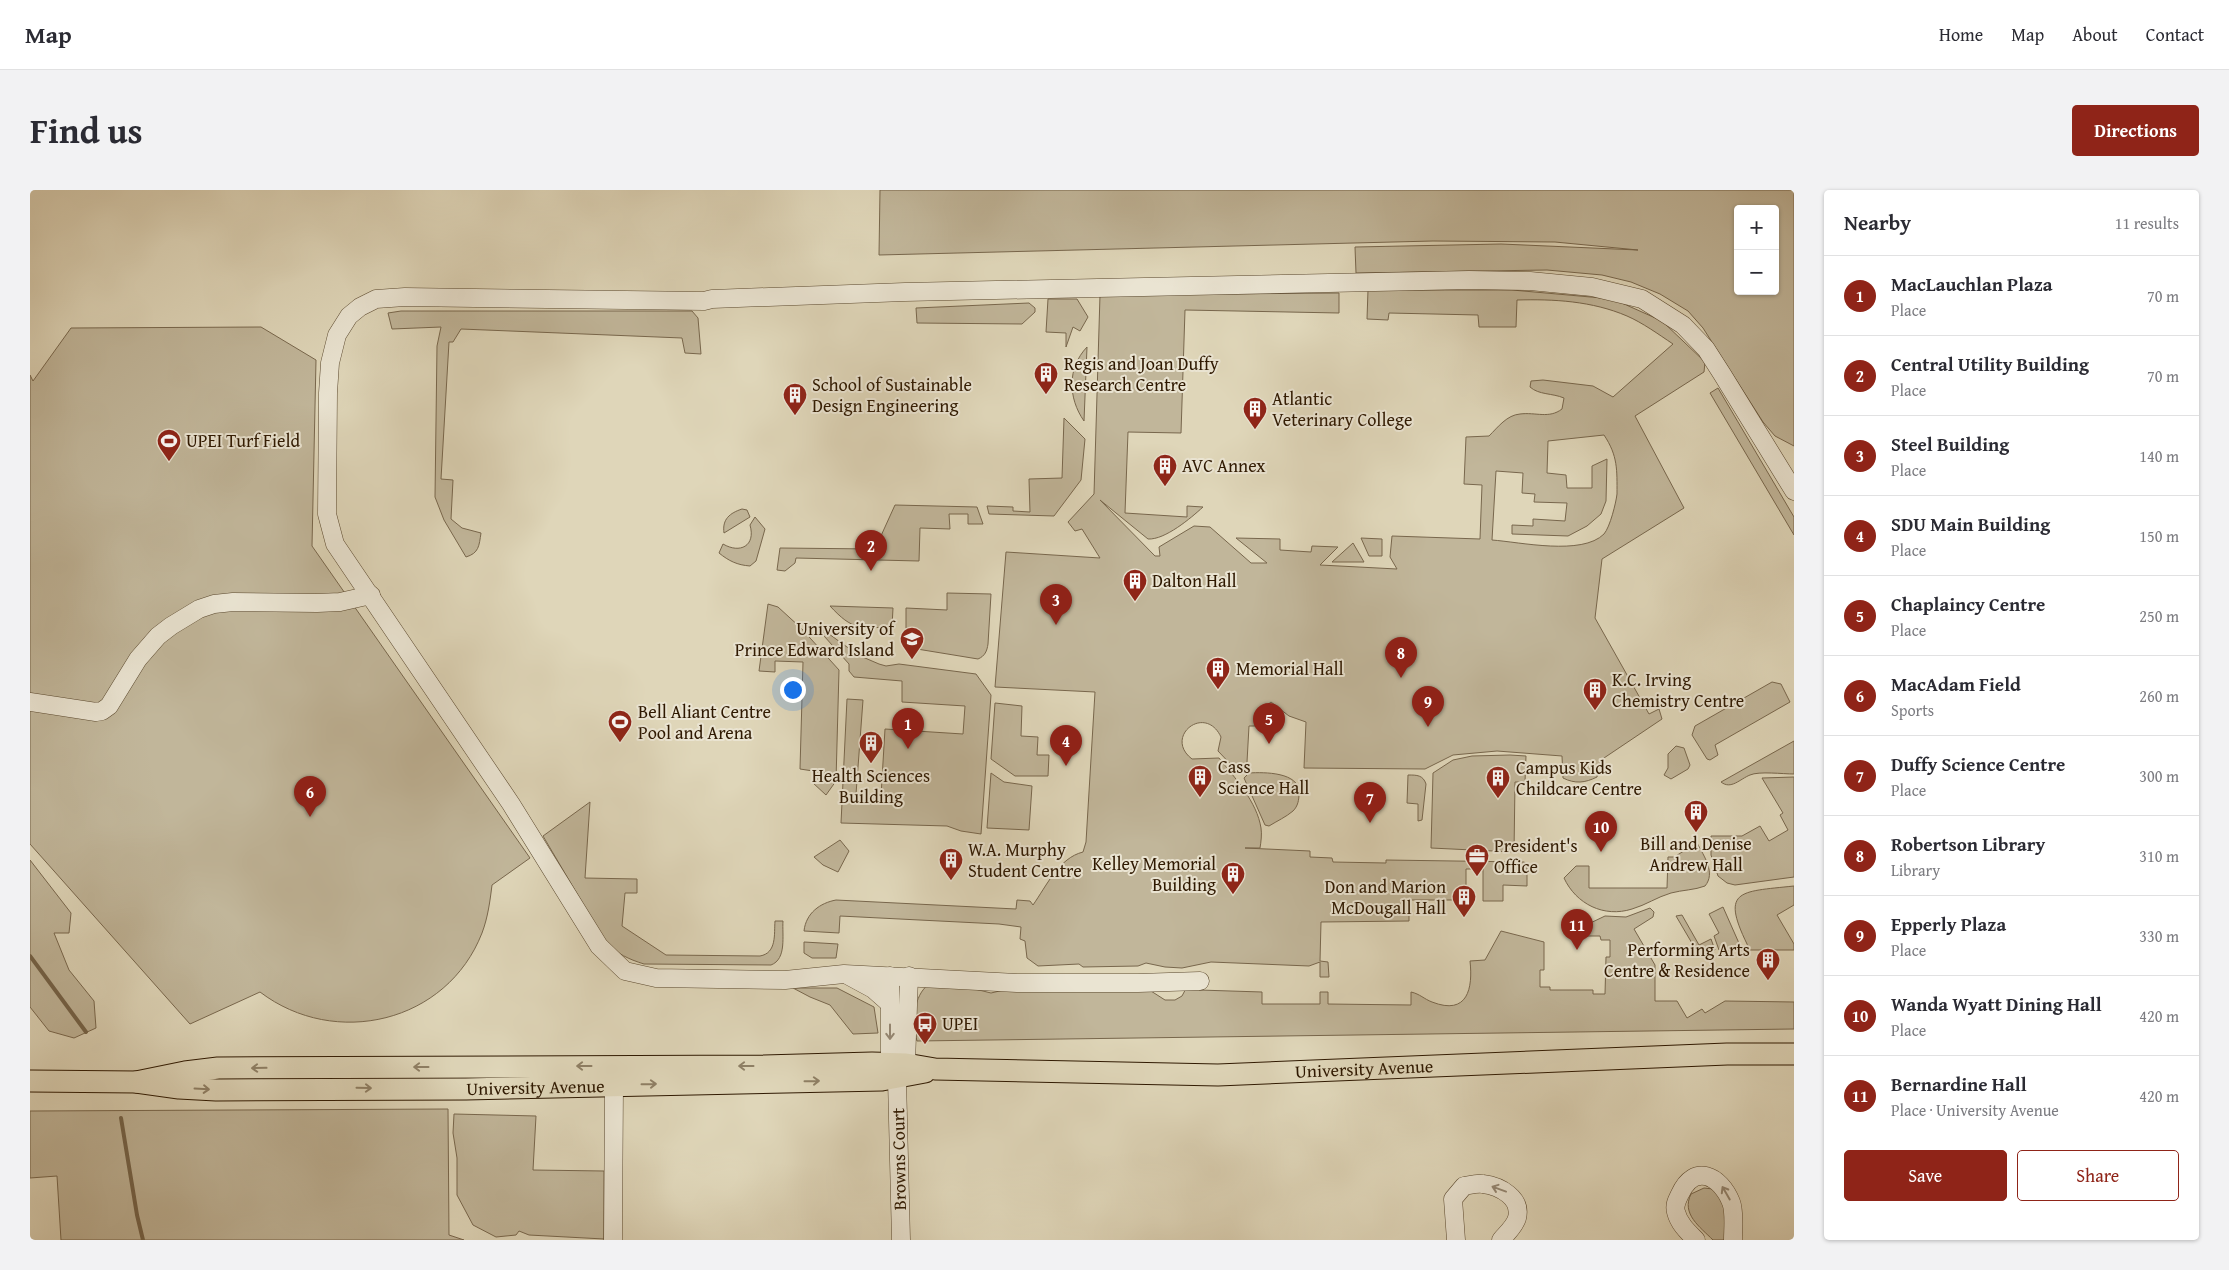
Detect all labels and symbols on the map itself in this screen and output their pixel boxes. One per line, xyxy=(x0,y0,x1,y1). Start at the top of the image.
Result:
place label: Regis and Joan Duffy Research Centre xyxy=(1064,350,1219,398)
building icon: Regis and Joan Duffy Research Centre xyxy=(1033,361,1059,395)
place label: School of Sustainable Design Engineering xyxy=(812,371,972,419)
building icon: School of Sustainable Design Engineering xyxy=(782,382,808,416)
place label: Atlantic Veterinary College xyxy=(1272,385,1412,433)
building icon: Atlantic Veterinary College xyxy=(1242,396,1268,430)
place label: UPEI Turf Field xyxy=(186,427,300,454)
sports icon: UPEI Turf Field xyxy=(156,428,182,462)
place label: AVC Annex xyxy=(1182,452,1266,479)
building icon: AVC Annex xyxy=(1152,453,1178,487)
pin: 2 xyxy=(855,530,887,571)
place label: Dalton Hall xyxy=(1152,567,1237,594)
building icon: Dalton Hall xyxy=(1122,568,1148,602)
pin: 3 xyxy=(1040,584,1072,625)
place label: University of Prince Edward Island xyxy=(735,615,896,663)
school or university icon: University of Prince Edward Island xyxy=(899,626,925,660)
pin: 8 xyxy=(1385,637,1417,678)
place label: Memorial Hall xyxy=(1236,655,1344,682)
building icon: Memorial Hall xyxy=(1205,656,1231,690)
place label: K.C. Irving Chemistry Centre xyxy=(1612,666,1744,714)
your location xyxy=(780,677,806,703)
building icon: K.C. Irving Chemistry Centre xyxy=(1582,677,1608,711)
pin: 9 xyxy=(1412,686,1444,727)
place label: Bell Aliant Centre Pool and Arena xyxy=(638,698,771,746)
pin: 5 xyxy=(1253,703,1285,744)
pin: 1 xyxy=(892,708,924,749)
sports icon: Bell Aliant Centre Pool and Arena xyxy=(607,709,633,743)
pin: 4 xyxy=(1050,725,1082,766)
building icon: Health Sciences Building xyxy=(858,730,884,764)
place label: Cass Science Hall xyxy=(1218,753,1309,801)
place label: Campus Kids Childcare Centre xyxy=(1516,754,1642,802)
place label: Health Sciences Building xyxy=(812,762,930,810)
building icon: Cass Science Hall xyxy=(1187,764,1213,798)
building icon: Campus Kids Childcare Centre xyxy=(1485,765,1511,799)
pin: 6 xyxy=(294,776,326,817)
pin: 7 xyxy=(1354,782,1386,823)
building icon: Bill and Denise Andrew Hall xyxy=(1683,799,1709,833)
pin: 10 xyxy=(1585,811,1617,852)
place label: Bill and Denise Andrew Hall xyxy=(1640,830,1752,878)
place label: President's Office xyxy=(1494,832,1578,880)
place label: W.A. Murphy Student Centre xyxy=(968,836,1082,884)
office icon: President's Office xyxy=(1464,843,1490,877)
building icon: W.A. Murphy Student Centre xyxy=(938,847,964,881)
place label: Kelley Memorial Building xyxy=(1092,850,1216,898)
building icon: Kelley Memorial Building xyxy=(1220,861,1246,895)
place label: Don and Marion McDougall Hall xyxy=(1325,873,1446,921)
building icon: Don and Marion McDougall Hall xyxy=(1451,884,1477,918)
pin: 11 xyxy=(1561,909,1593,950)
place label: Performing Arts Centre & Residence xyxy=(1604,936,1750,984)
building icon: Performing Arts Centre & Residence xyxy=(1755,947,1781,981)
place label: UPEI xyxy=(942,1010,978,1037)
bus stop icon: UPEI xyxy=(912,1011,938,1045)
one-way arrow xyxy=(885,1024,895,1040)
street label: University Avenue xyxy=(1294,1052,1434,1085)
one-way arrow xyxy=(576,1061,592,1071)
one-way arrow xyxy=(738,1061,754,1071)
one-way arrow xyxy=(413,1062,430,1072)
one-way arrow xyxy=(251,1063,267,1073)
street label: University Avenue xyxy=(466,1072,605,1102)
one-way arrow xyxy=(803,1076,819,1086)
one-way arrow xyxy=(641,1080,657,1089)
one-way arrow xyxy=(356,1083,372,1093)
one-way arrow xyxy=(194,1085,210,1094)
street label: Browns Court xyxy=(884,1107,913,1211)
one-way arrow xyxy=(1491,1184,1507,1193)
one-way arrow xyxy=(1721,1185,1731,1200)

